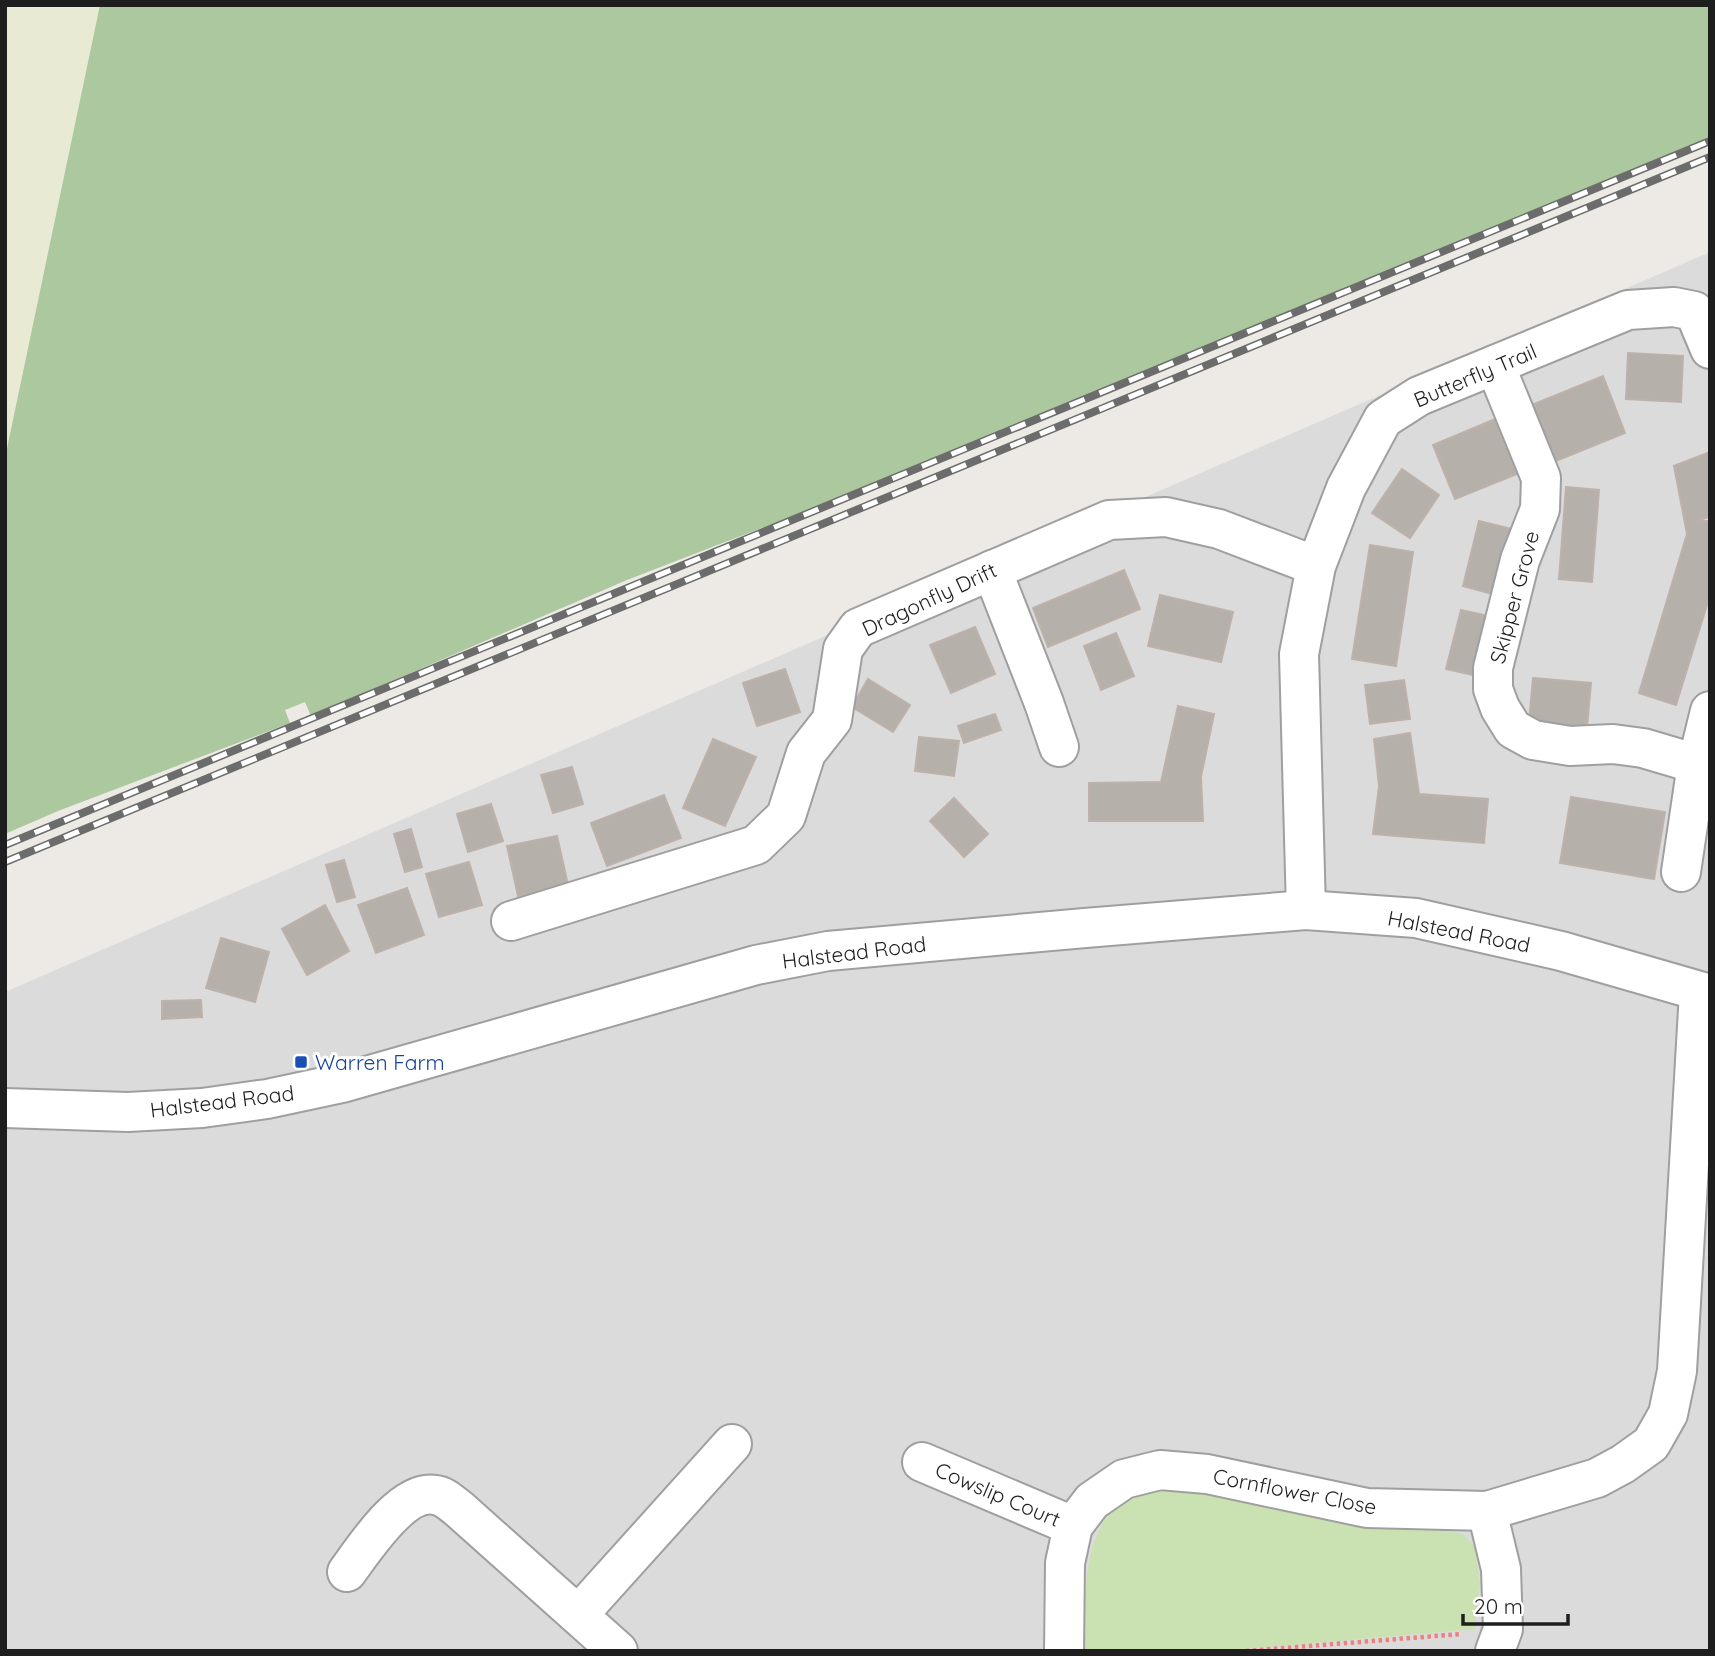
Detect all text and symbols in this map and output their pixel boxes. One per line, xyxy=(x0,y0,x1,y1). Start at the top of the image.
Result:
street label: Butterfly Trail xyxy=(1410,337,1540,413)
street label: Skipper Grove xyxy=(1484,528,1544,666)
street label: Dragonfly Drift xyxy=(858,556,1000,642)
street label: Halstead Road xyxy=(1385,904,1533,958)
street label: Halstead Road xyxy=(781,930,927,974)
place label: Warren Farm xyxy=(315,1049,445,1075)
marker: Warren Farm xyxy=(293,1054,309,1070)
street label: Halstead Road xyxy=(149,1079,295,1123)
street label: Cowslip Court xyxy=(932,1456,1064,1532)
street label: Cornflower Close xyxy=(1211,1462,1379,1520)
scale bar xyxy=(1463,1582,1568,1626)
text: 20 m xyxy=(1474,1593,1523,1619)

